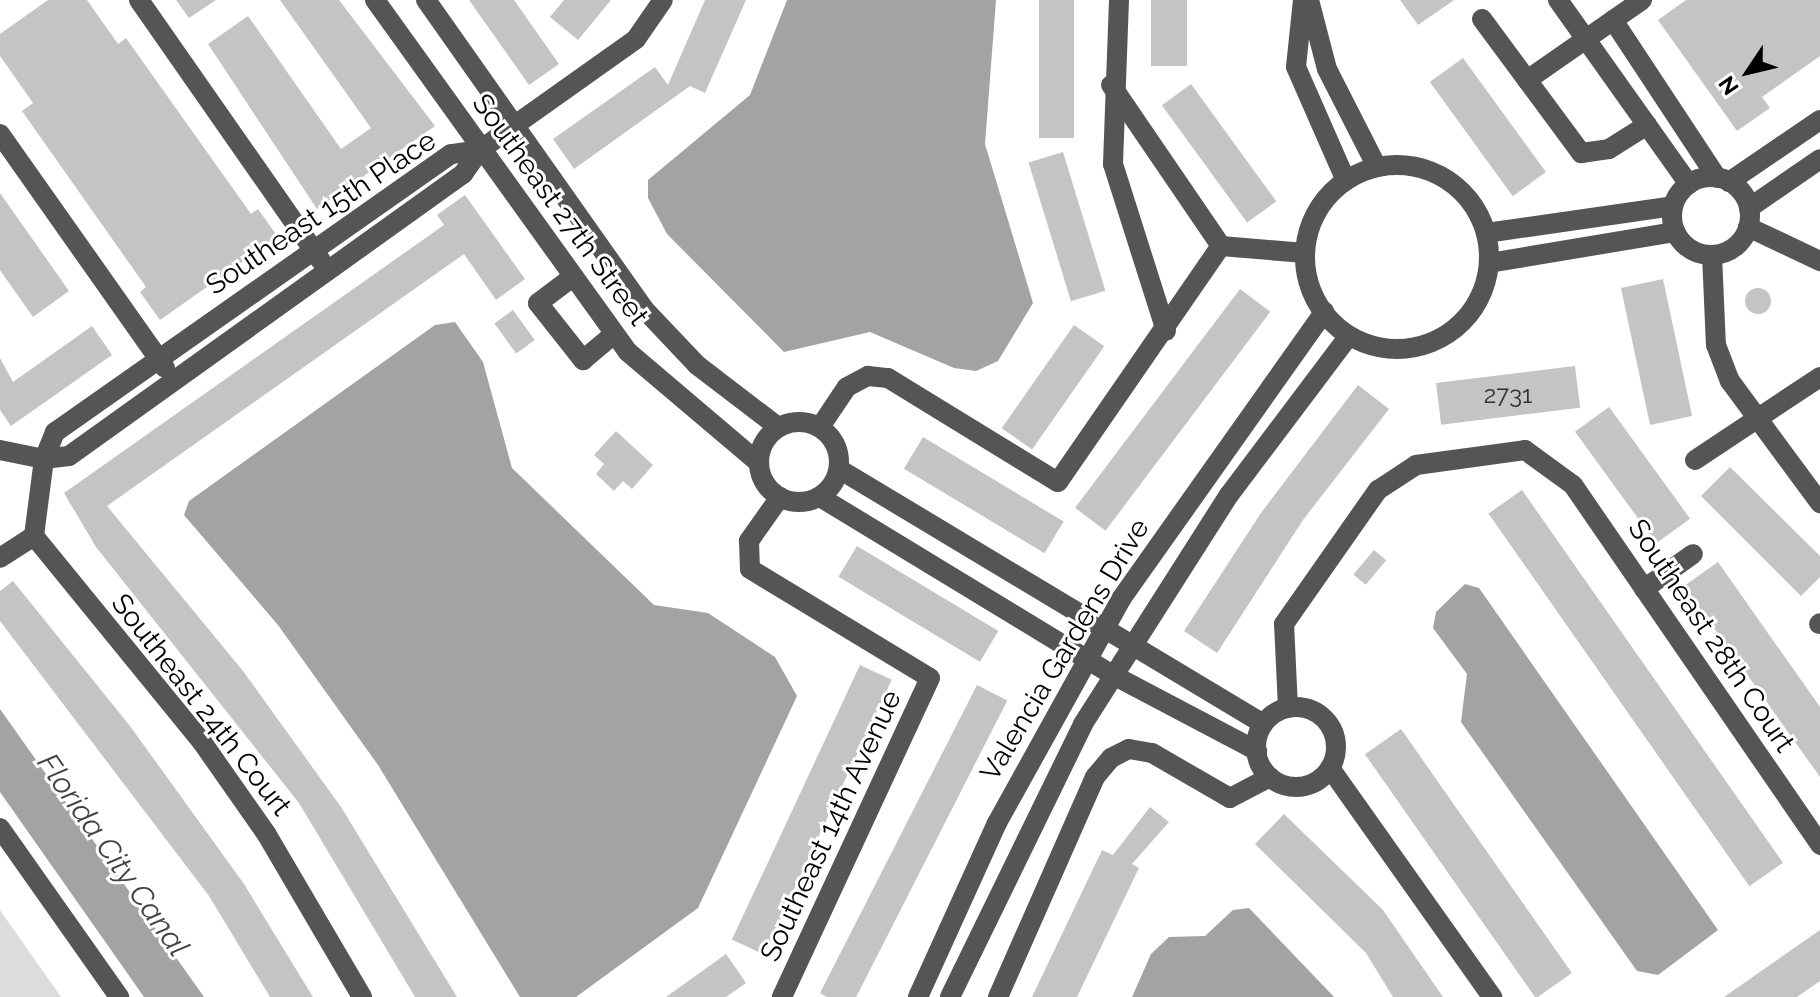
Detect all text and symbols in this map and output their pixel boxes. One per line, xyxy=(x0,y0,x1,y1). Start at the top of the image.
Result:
north arrow xyxy=(1708,32,1788,112)
text: N xyxy=(1713,71,1744,100)
street label: Southeast 27th Street xyxy=(465,88,655,332)
street label: Southeast 15th Place xyxy=(200,124,442,302)
house number: 2731 xyxy=(1484,381,1532,409)
street label: Valencia Gardens Drive xyxy=(973,513,1157,787)
street label: Southeast 28th Court xyxy=(1621,513,1801,759)
street label: Southeast 24th Court xyxy=(104,587,298,823)
street label: Southeast 14th Avenue xyxy=(753,685,909,967)
water label: Florida City Canal xyxy=(29,746,197,964)

